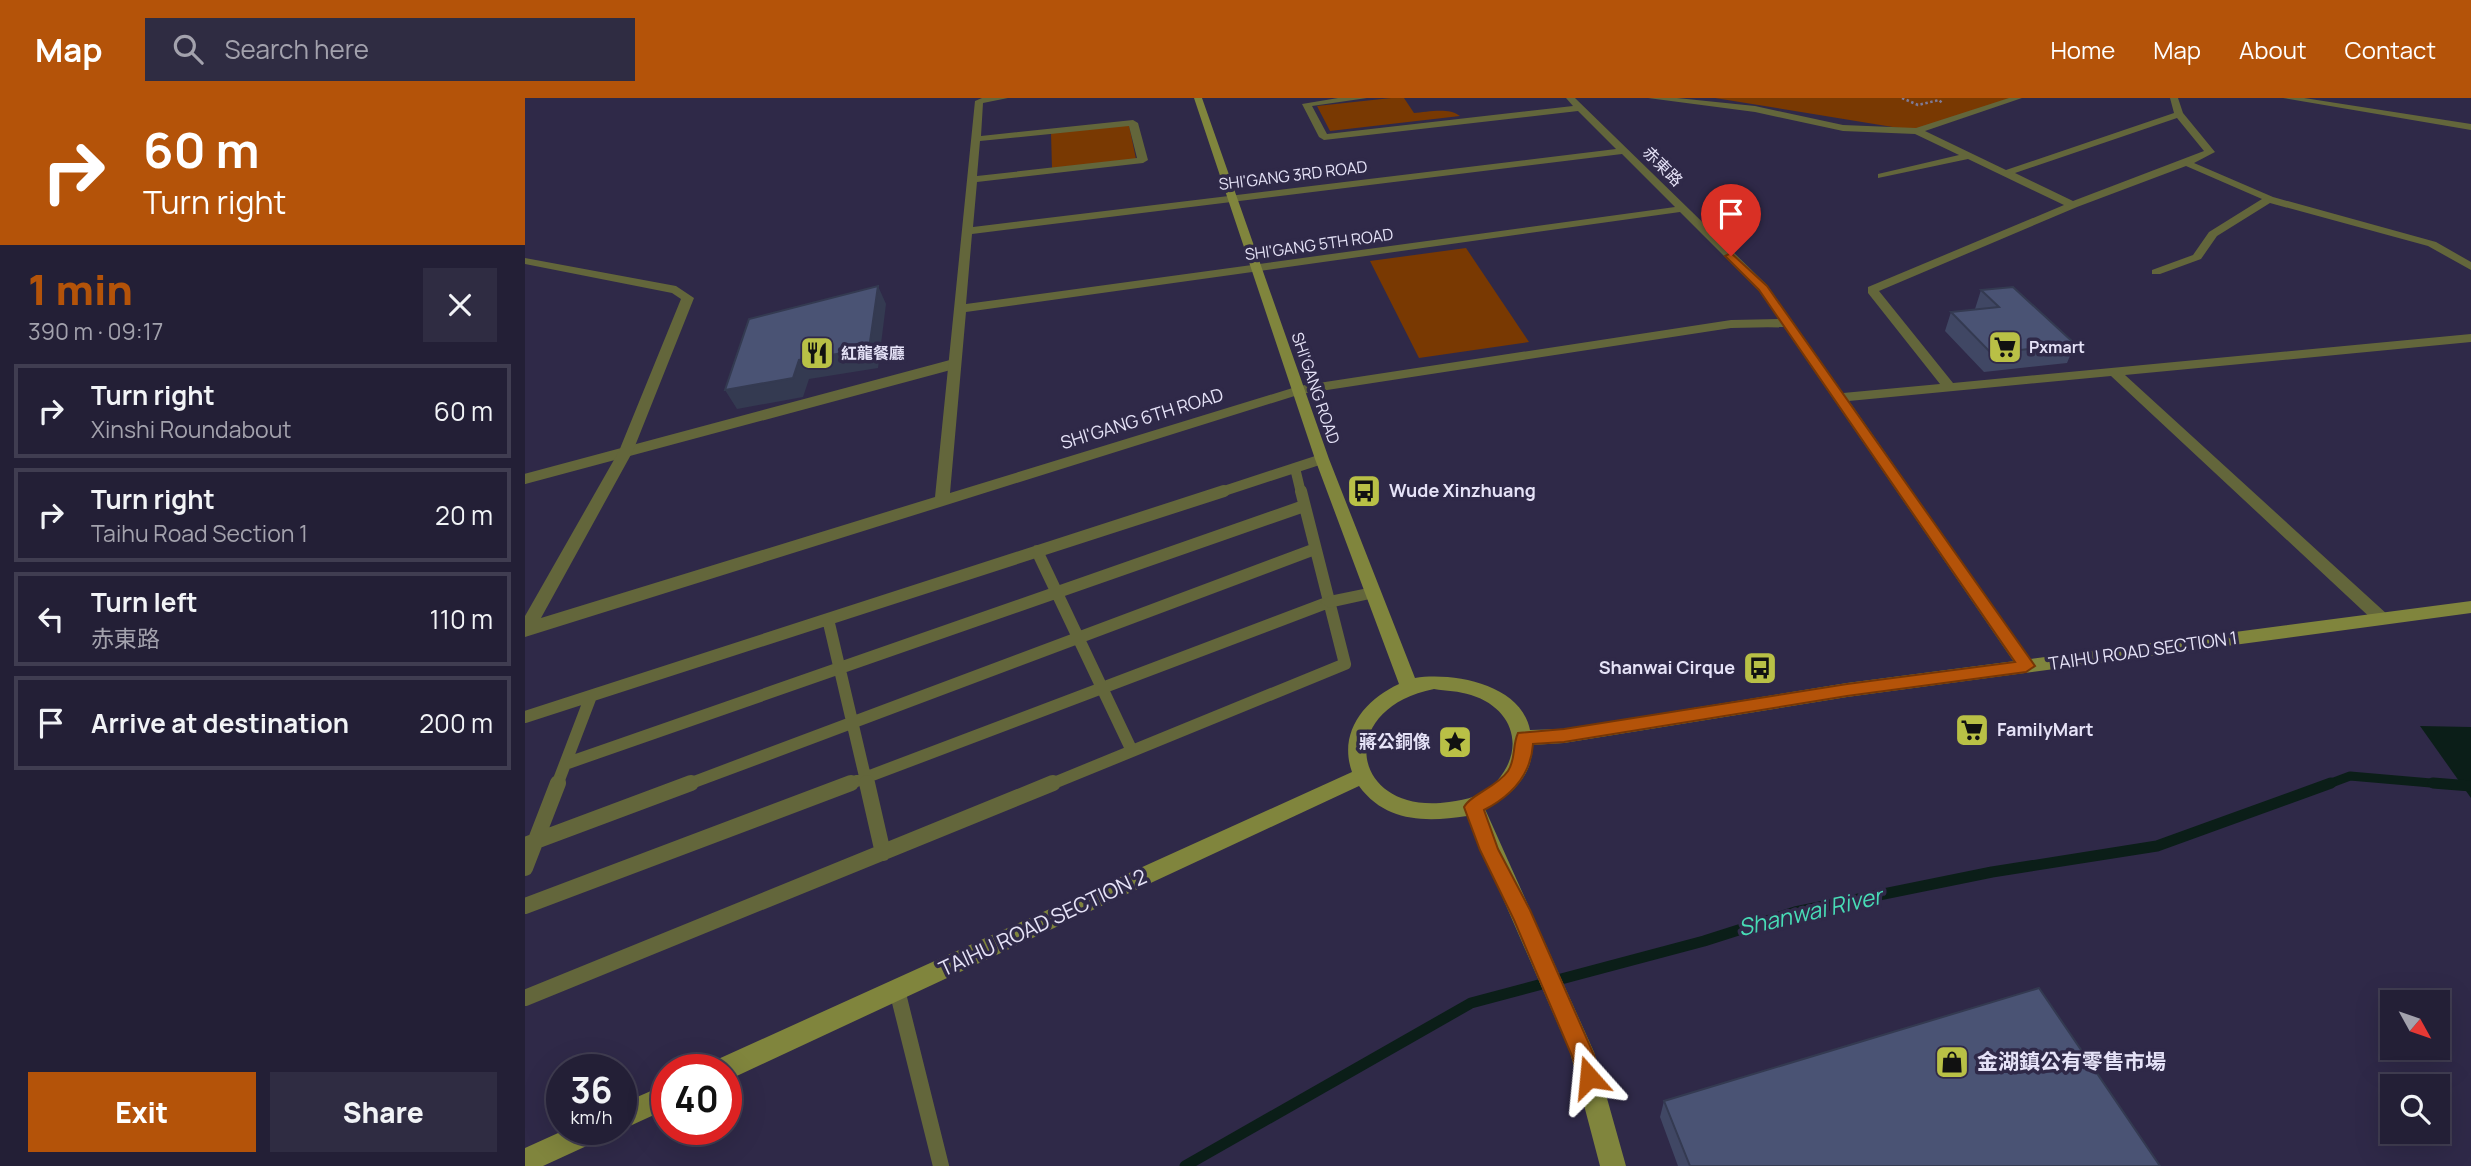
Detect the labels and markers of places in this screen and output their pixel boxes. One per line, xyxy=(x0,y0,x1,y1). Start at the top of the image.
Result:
pin xyxy=(1701,184,1761,256)
supermarket icon: Pxmart xyxy=(1986,328,2024,366)
restaurant icon: 紅龍餐廳 xyxy=(798,334,836,372)
place label: Pxmart xyxy=(2029,336,2085,358)
place label: 紅龍餐廳 xyxy=(841,342,905,364)
bus stop icon: Wude Xinzhuang xyxy=(1345,472,1383,510)
place label: Wude Xinzhuang xyxy=(1389,478,1536,502)
bus stop icon: Shanwai Cirque xyxy=(1741,649,1779,687)
place label: Shanwai Cirque xyxy=(1599,655,1735,679)
supermarket icon: FamilyMart xyxy=(1953,711,1991,749)
place label: FamilyMart xyxy=(1997,717,2094,741)
place icon: 蔣公銅像 xyxy=(1436,723,1474,761)
place label: 蔣公銅像 xyxy=(1359,729,1431,753)
shop icon: 金湖鎮公有零售市場 xyxy=(1933,1043,1971,1081)
place label: 金湖鎮公有零售市場 xyxy=(1977,1047,2166,1075)

